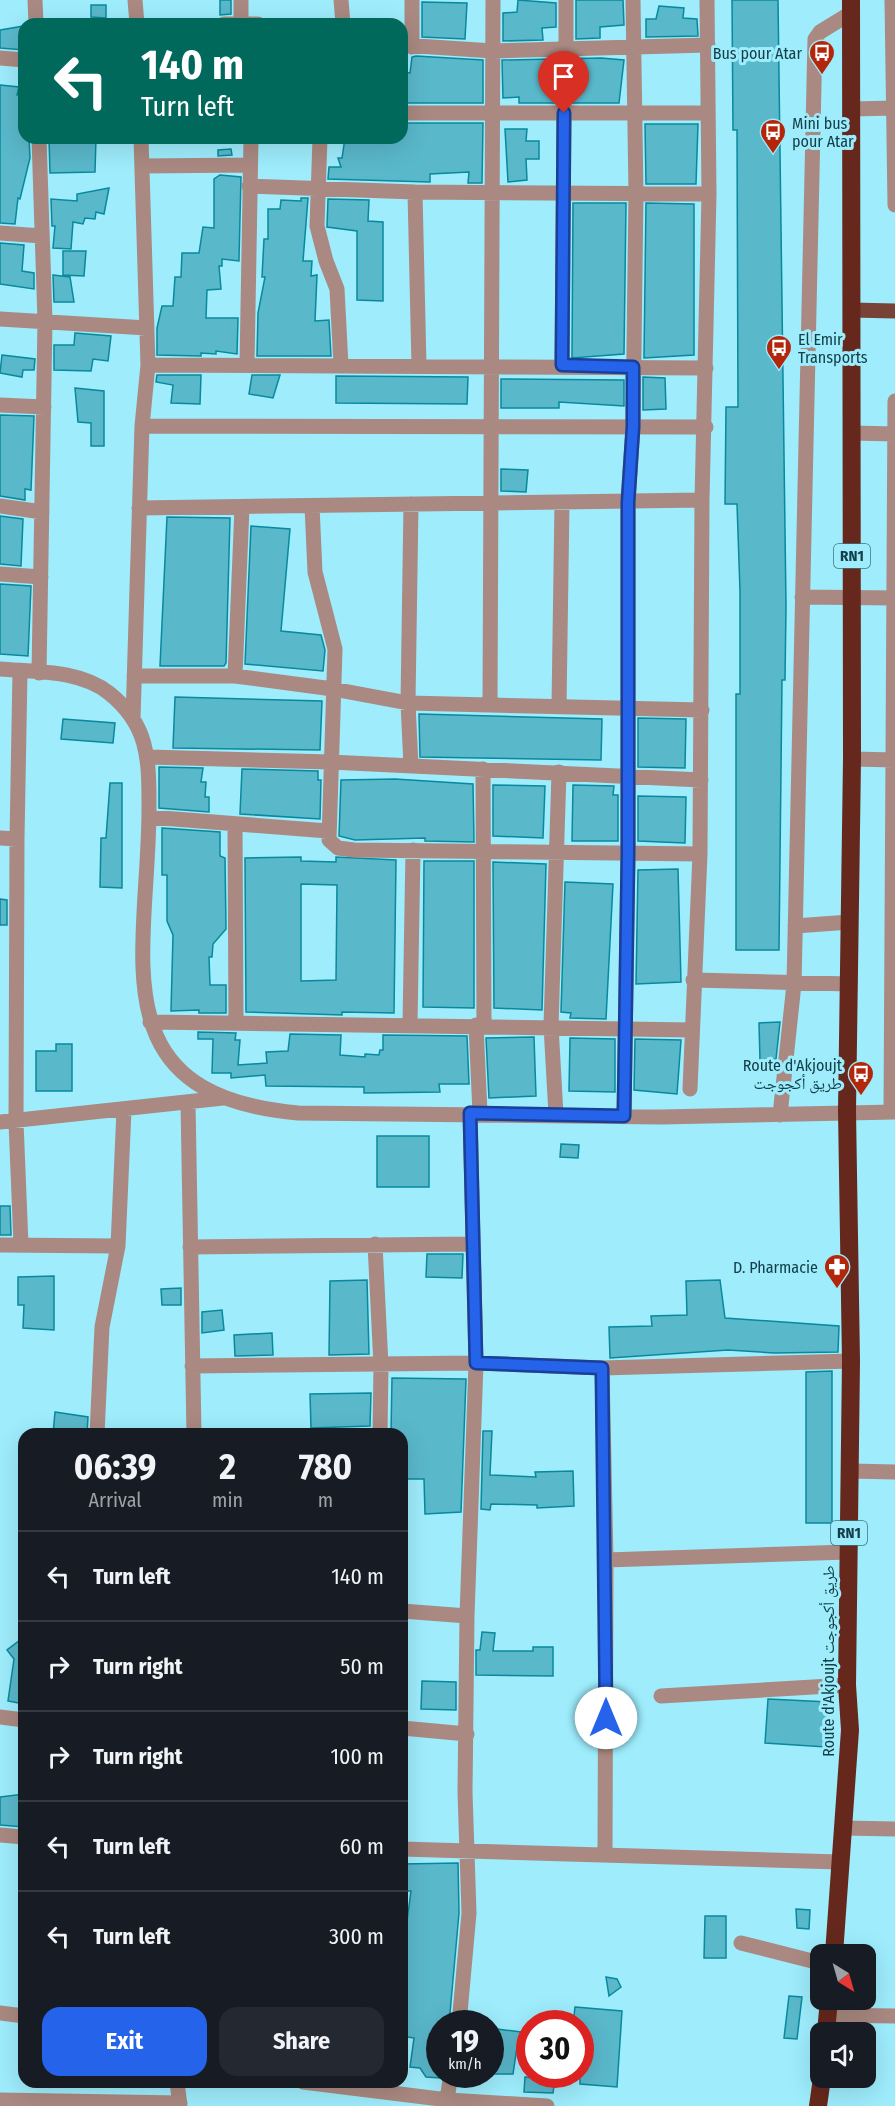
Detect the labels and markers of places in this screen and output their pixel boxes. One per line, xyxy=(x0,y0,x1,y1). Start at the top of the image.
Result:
bus stop icon: Bus pour Atar xyxy=(807,38,837,76)
place label: Bus pour Atar xyxy=(713,44,802,63)
pin xyxy=(538,51,589,113)
place label: Mini bus pour Atar xyxy=(792,114,854,151)
bus stop icon: Mini bus pour Atar xyxy=(758,117,788,155)
place label: El Emir Transports xyxy=(798,330,868,367)
bus stop icon: El Emir Transports xyxy=(764,333,794,371)
place label: Route d'Akjoujt طريق أكجوجت xyxy=(743,1056,843,1094)
bus stop icon: Route d'Akjoujt طريق أكجوجت xyxy=(846,1059,876,1097)
pharmacy icon: D. Pharmacie xyxy=(822,1252,852,1290)
place label: D. Pharmacie xyxy=(733,1258,818,1277)

